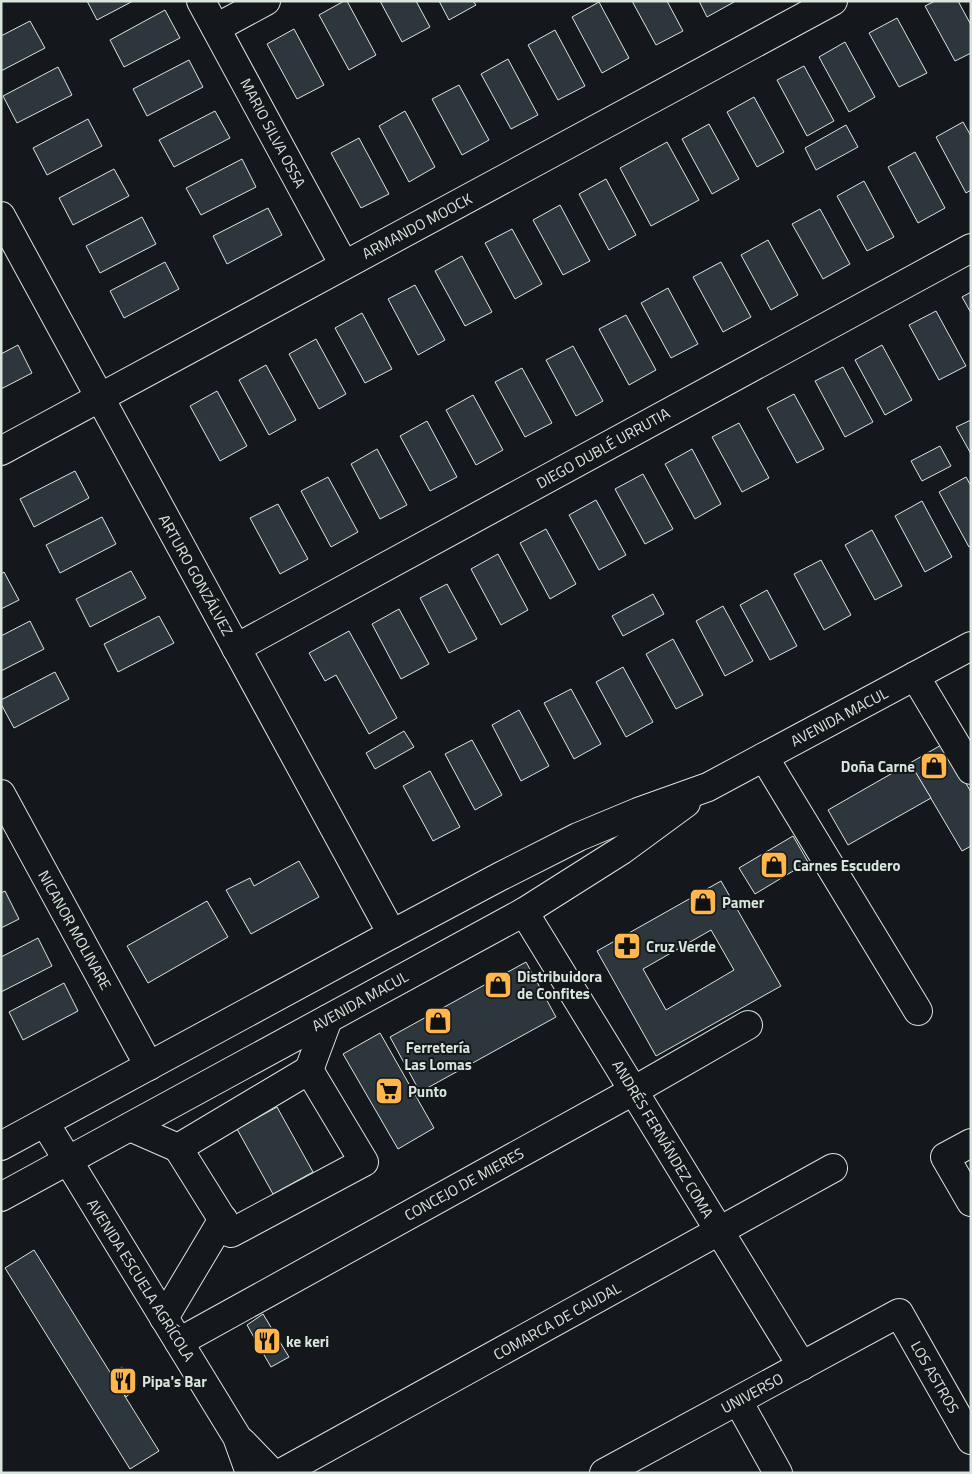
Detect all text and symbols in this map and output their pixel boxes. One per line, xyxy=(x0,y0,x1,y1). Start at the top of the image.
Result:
street label: MARIO SILVA OSSA xyxy=(234,74,312,192)
street label: ARMANDO MOOCK xyxy=(358,187,477,265)
street label: DIEGO DUBLÉ URRUTIA xyxy=(532,402,674,494)
street label: ARTURO GONZÁLVEZ xyxy=(153,510,239,640)
street label: AVENIDA MACUL xyxy=(786,682,892,752)
shop icon: Doña Carne xyxy=(919,751,949,781)
place label: Doña Carne xyxy=(841,755,915,778)
shop icon: Carnes Escudero xyxy=(759,850,789,880)
place label: Carnes Escudero xyxy=(793,854,901,877)
street label: NICANOR MOLINARE xyxy=(33,866,117,994)
shop icon: Pamer xyxy=(688,887,718,917)
place label: Pamer xyxy=(722,891,765,914)
pharmacy icon: Cruz Verde xyxy=(612,931,642,961)
place label: Cruz Verde xyxy=(646,935,716,958)
street label: AVENIDA MACUL xyxy=(307,965,413,1037)
place label: Distribuidora de Confites xyxy=(517,965,603,1005)
shop icon: Distribuidora de Confites xyxy=(483,970,513,1000)
shop icon: Ferretería Las Lomas xyxy=(423,1006,453,1036)
place label: Ferretería Las Lomas xyxy=(404,1036,472,1076)
street label: ANDRÉS FERNÁNDEZ COMA xyxy=(607,1055,720,1223)
supermarket icon: Punto xyxy=(374,1076,404,1106)
place label: Punto xyxy=(408,1080,447,1103)
street label: CONCEJO DE MIERES xyxy=(400,1142,528,1226)
street label: AVENIDA ESCUELA AGRÍCOLA xyxy=(81,1194,201,1366)
street label: COMARCA DE CAUDAL xyxy=(489,1276,625,1366)
restaurant icon: ke keri xyxy=(252,1326,282,1356)
place label: ke keri xyxy=(286,1330,329,1353)
street label: LOS ASTROS xyxy=(905,1336,965,1418)
restaurant icon: Pipa's Bar xyxy=(108,1366,138,1396)
street label: UNIVERSO xyxy=(717,1367,787,1419)
place label: Pipa's Bar xyxy=(142,1370,207,1393)

